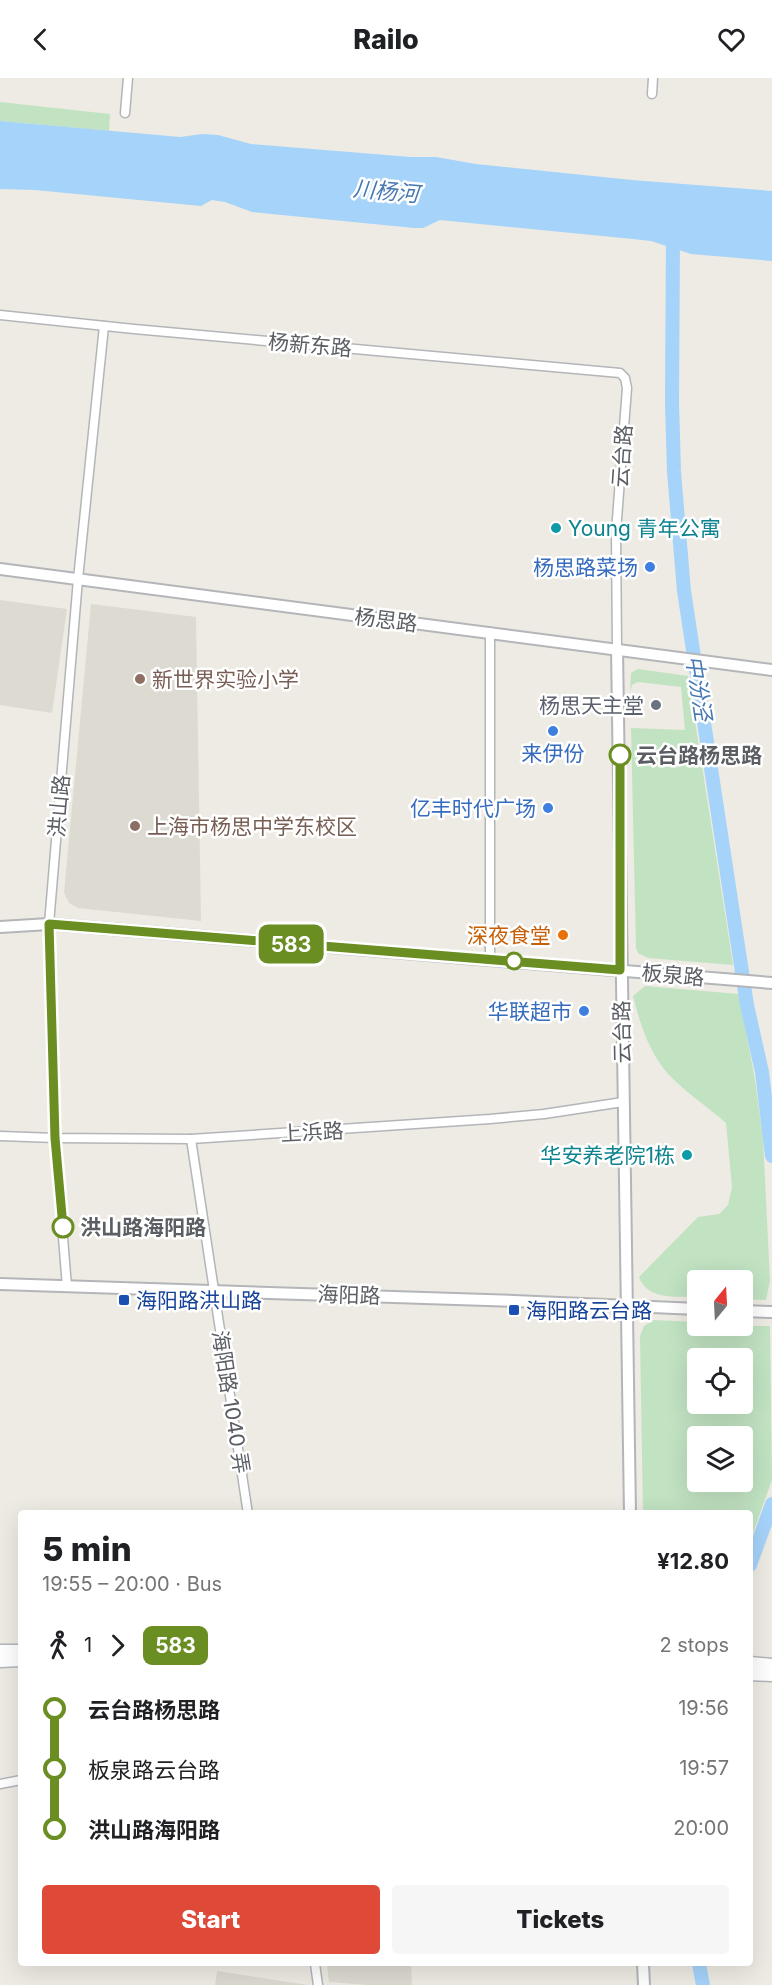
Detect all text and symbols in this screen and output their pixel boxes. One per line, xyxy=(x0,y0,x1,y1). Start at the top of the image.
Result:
icon: back xyxy=(24,23,57,56)
text: Railo xyxy=(353,23,419,56)
icon: heart xyxy=(715,23,748,56)
water label: 川杨河 xyxy=(352,175,424,207)
street label: 杨新东路 xyxy=(267,329,353,361)
street label: 云台路 xyxy=(607,424,637,488)
place label: Young 青年公寓 xyxy=(568,516,721,541)
marker: Young 青年公寓 xyxy=(549,521,563,535)
place label: 杨思路菜场 xyxy=(533,555,638,580)
marker: 杨思路菜场 xyxy=(643,560,657,574)
street label: 杨思路 xyxy=(353,604,419,636)
water label: 中汾泾 xyxy=(681,653,717,725)
place label: 新世界实验小学 xyxy=(152,667,299,692)
marker: 新世界实验小学 xyxy=(133,672,147,686)
place label: 杨思天主堂 xyxy=(539,693,644,718)
marker: 杨思天主堂 xyxy=(649,698,663,712)
marker: 来伊份 xyxy=(546,724,560,738)
place label: 来伊份 xyxy=(522,741,585,766)
place label: 云台路杨思路 xyxy=(636,743,762,768)
marker: 云台路杨思路 xyxy=(609,744,631,766)
street label: 洪山路 xyxy=(44,774,74,838)
place label: 亿丰时代广场 xyxy=(410,796,536,821)
marker: 亿丰时代广场 xyxy=(541,801,555,815)
place label: 上海市杨思中学东校区 xyxy=(147,814,357,839)
marker: 上海市杨思中学东校区 xyxy=(128,819,142,833)
place label: 深夜食堂 xyxy=(467,923,551,948)
line badge: 583 xyxy=(256,924,326,964)
marker: 深夜食堂 xyxy=(556,928,570,942)
text: 583 xyxy=(271,932,311,957)
unlabelled marker xyxy=(505,952,523,970)
street label: 板泉路 xyxy=(641,960,705,990)
place label: 华联超市 xyxy=(488,999,572,1024)
street label: 云台路 xyxy=(609,1000,635,1064)
marker: 华联超市 xyxy=(577,1004,591,1018)
street label: 上浜路 xyxy=(280,1118,344,1146)
place label: 华安养老院1栋 xyxy=(540,1143,675,1168)
marker: 华安养老院1栋 xyxy=(680,1148,694,1162)
place label: 洪山路海阳路 xyxy=(80,1215,206,1240)
marker: 洪山路海阳路 xyxy=(52,1216,74,1238)
north arrow xyxy=(687,1270,753,1336)
map controls xyxy=(687,1270,753,1492)
street label: 海阳路 xyxy=(317,1281,381,1309)
place label: 海阳路洪山路 xyxy=(136,1288,262,1313)
marker: 海阳路洪山路 xyxy=(117,1293,131,1307)
place label: 海阳路云台路 xyxy=(526,1298,652,1323)
marker: 海阳路云台路 xyxy=(507,1303,521,1317)
street label: 海阳路 1040 弄 xyxy=(207,1329,255,1475)
button: locate xyxy=(687,1348,753,1414)
button: layers xyxy=(687,1426,753,1492)
text: 5 min xyxy=(42,1529,132,1569)
text: ¥12.80 xyxy=(657,1548,729,1574)
text: 19:55 – 20:00 · Bus xyxy=(42,1572,222,1596)
icon: walk xyxy=(42,1629,75,1662)
icon: forward xyxy=(101,1629,134,1662)
text: 1 xyxy=(84,1633,92,1657)
text: 583 xyxy=(155,1633,196,1658)
text: 2 stops xyxy=(659,1633,729,1657)
text: 19:56 xyxy=(678,1696,729,1720)
text: 云台路杨思路 xyxy=(88,1697,220,1723)
text: 19:57 xyxy=(679,1756,729,1780)
text: 板泉路云台路 xyxy=(88,1757,220,1783)
text: 20:00 xyxy=(673,1816,729,1840)
text: 洪山路海阳路 xyxy=(88,1817,220,1843)
button: Start xyxy=(42,1885,380,1954)
button: Tickets xyxy=(392,1885,729,1954)

